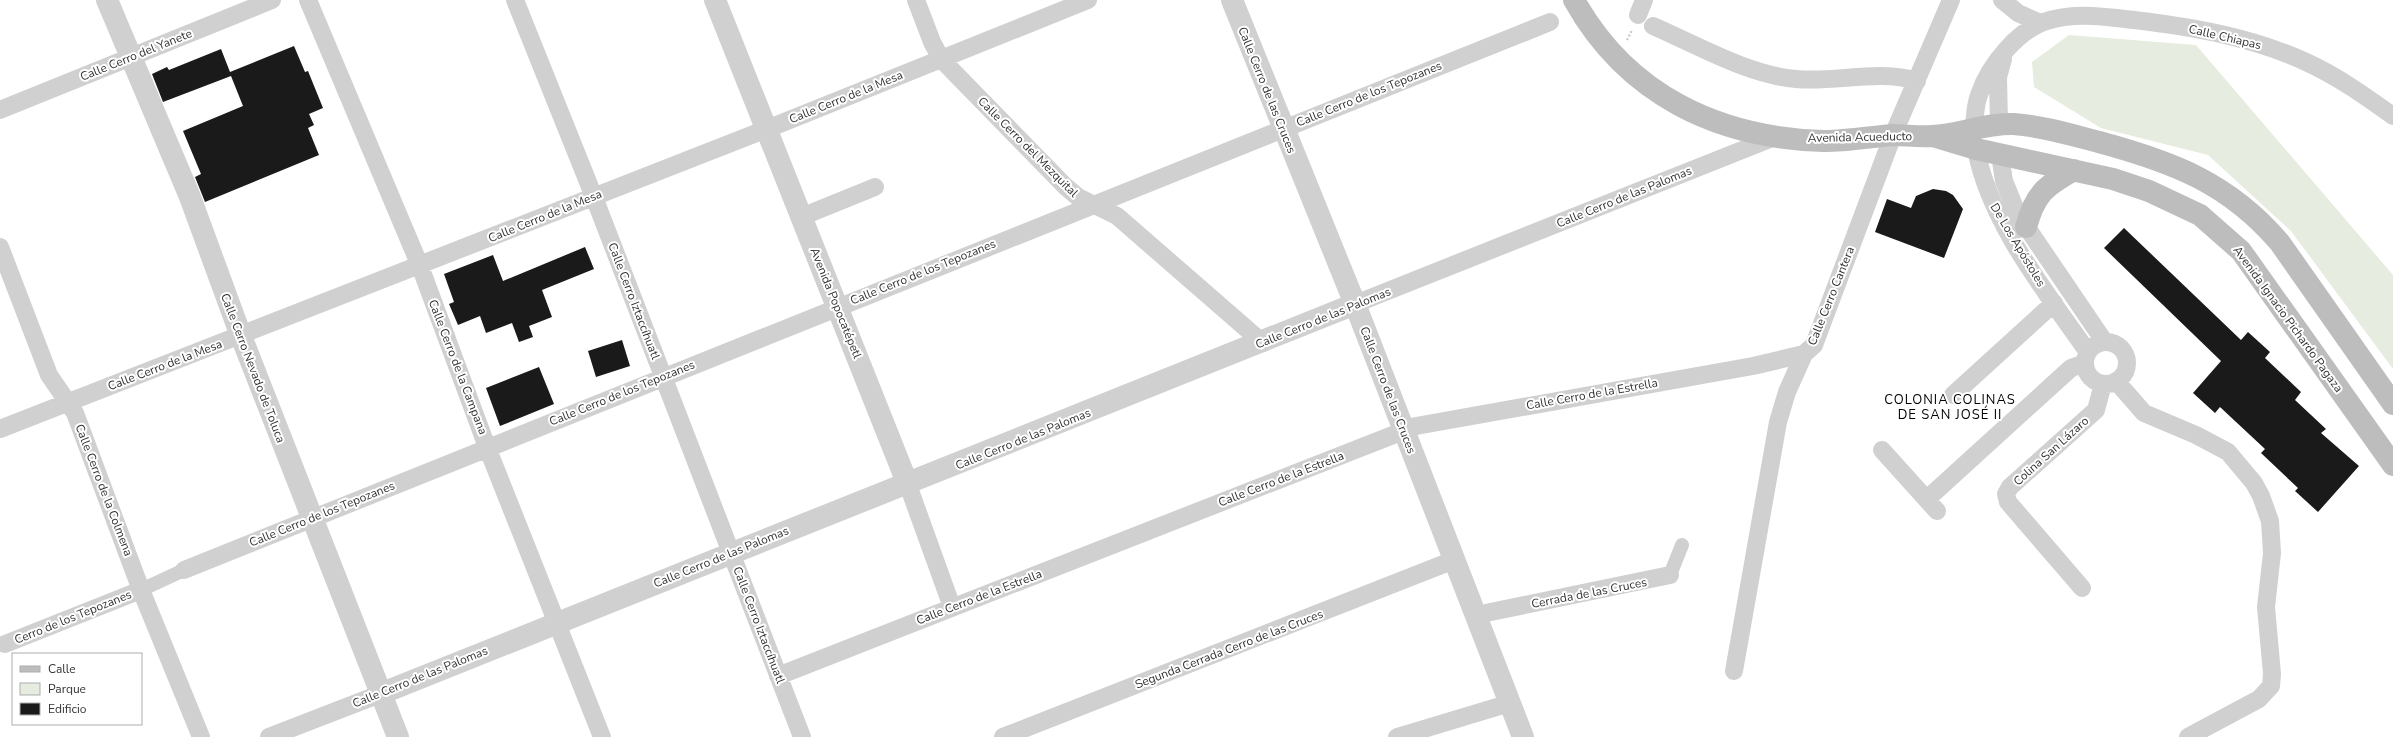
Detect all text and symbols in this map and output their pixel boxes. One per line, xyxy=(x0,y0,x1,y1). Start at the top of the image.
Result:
street label: Calle Chiapas xyxy=(2187,21,2263,53)
street label: Calle Cerro de las Cruces xyxy=(1234,24,1300,156)
street label: Calle Cerro del Yanete xyxy=(78,25,194,85)
street label: Calle Cerro de los Tepozanes xyxy=(1294,57,1444,131)
street label: Calle Cerro de la Mesa xyxy=(787,67,905,127)
street label: Calle Cerro del Mezquital xyxy=(974,93,1082,201)
street label: Avenida Acueducto xyxy=(1808,128,1913,146)
street label: Calle Cerro de las Palomas xyxy=(1554,162,1694,231)
street label: Calle Cerro de la Mesa xyxy=(486,186,604,246)
street label: De Los Apóstoles xyxy=(1987,200,2049,290)
street label: Calle Cerro de los Tepozanes xyxy=(848,235,998,309)
street label: Calle Cerro Iztaccíhuatl xyxy=(604,240,664,362)
street label: Avenida Ignacio Pichardo Pagaza xyxy=(2229,243,2347,395)
street label: Calle Cerro Cantera xyxy=(1804,244,1858,348)
street label: Avenida Popocatépetl xyxy=(806,245,866,361)
street label: Calle Cerro de las Palomas xyxy=(1253,283,1393,352)
street label: Calle Cerro Nevado de Toluca xyxy=(217,291,289,445)
street label: Calle Cerro de la Campana xyxy=(425,297,491,437)
street label: Calle Cerro de las Cruces xyxy=(1356,324,1420,456)
street label: Calle Cerro de la Mesa xyxy=(106,336,224,394)
street label: Calle Cerro de los Tepozanes xyxy=(547,356,697,430)
street label: Calle Cerro de la Estrella xyxy=(1525,375,1659,413)
district label: COLONIA COLINAS DE SAN JOSÉ II xyxy=(1884,391,2016,424)
street label: Calle Cerro de las Palomas xyxy=(953,404,1093,473)
street label: Colina San Lázaro xyxy=(2010,413,2092,489)
street label: Calle Cerro de la Colmena xyxy=(71,422,137,558)
street label: Calle Cerro de la Estrella xyxy=(1216,448,1346,510)
street label: Calle Cerro de los Tepozanes xyxy=(247,477,397,551)
street label: Calle Cerro de las Palomas xyxy=(651,522,791,591)
street label: Calle Cerro Iztaccíhuatl xyxy=(729,564,789,686)
street label: Calle Cerro de la Estrella xyxy=(914,566,1044,628)
street label: Cerrada de las Cruces xyxy=(1530,574,1648,612)
street label: Cerro de los Tepozanes xyxy=(12,586,134,648)
street label: Segunda Cerrada Cerro de las Cruces xyxy=(1133,606,1326,692)
street label: Calle Cerro de las Palomas xyxy=(350,642,490,711)
legend xyxy=(12,653,142,725)
text: Calle xyxy=(48,661,76,677)
text: Parque xyxy=(48,681,86,697)
text: Edificio xyxy=(48,701,87,717)

